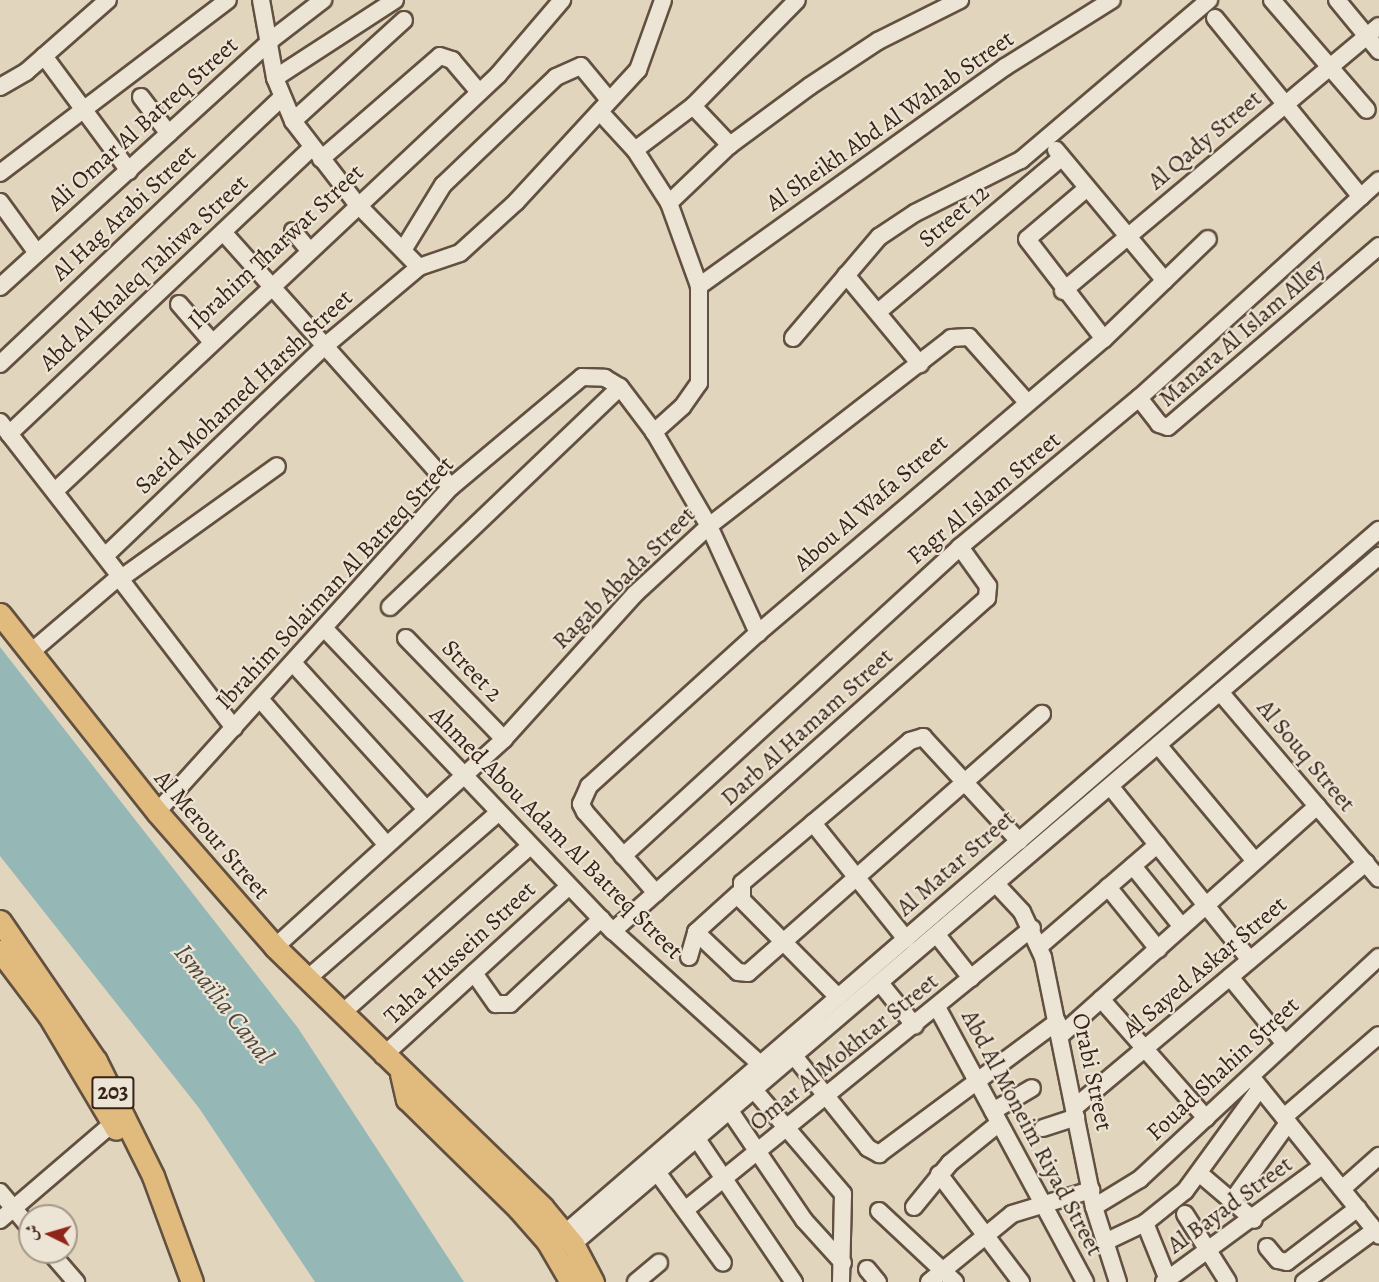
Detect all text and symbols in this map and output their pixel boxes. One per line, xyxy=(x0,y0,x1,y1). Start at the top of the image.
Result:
street label: Al Sheikh Abd Al Wahab Street xyxy=(761,24,1019,218)
street label: Ali Omar Al Batreq Street xyxy=(42,31,244,217)
street label: Al Qady Street xyxy=(1142,84,1268,196)
street label: Al Hag Arabi Street xyxy=(46,139,202,287)
street label: Ibrahim Tharwat Street xyxy=(182,158,370,336)
street label: Abd Al Khaleq Tahiwa Street xyxy=(34,169,254,377)
street label: Street 12 xyxy=(913,178,995,254)
street label: Manara Al Islam Alley xyxy=(1153,253,1331,413)
street label: Saeid Mohamed Harsh Street xyxy=(129,284,359,500)
street label: Fagr Al Islam Street xyxy=(902,426,1066,570)
street label: Abou Al Wafa Street xyxy=(788,429,954,577)
street label: Ibrahim Solaiman Al Batreq Street xyxy=(210,450,460,716)
street label: Ragab Abada Street xyxy=(547,501,701,655)
street label: Street 2 xyxy=(436,634,508,708)
street label: Darb Al Hamam Street xyxy=(715,642,899,812)
street label: Al Souq Street xyxy=(1251,694,1361,818)
street label: Ahmed Abou Adam Al Batreq Street xyxy=(423,700,689,966)
street label: Al Merour Street xyxy=(148,765,276,905)
street label: Al Matar Street xyxy=(891,804,1021,922)
street label: Taha Hussein Street xyxy=(378,875,542,1031)
street label: Al Sayed Askar Street xyxy=(1117,890,1293,1044)
water label: Ismaïlia Canal xyxy=(168,938,280,1070)
street label: Omar Al Mokhtar Street xyxy=(744,967,944,1137)
street label: Fouad Shahin Street xyxy=(1141,991,1305,1147)
street label: Abd Al Moneim Riyad Street xyxy=(955,1005,1109,1261)
street label: Orabi Street xyxy=(1065,1011,1119,1133)
road number: 203 xyxy=(90,1074,136,1112)
street label: Al Bayad Street xyxy=(1162,1150,1298,1260)
north arrow xyxy=(18,1204,78,1264)
text: ش xyxy=(20,1224,44,1241)

